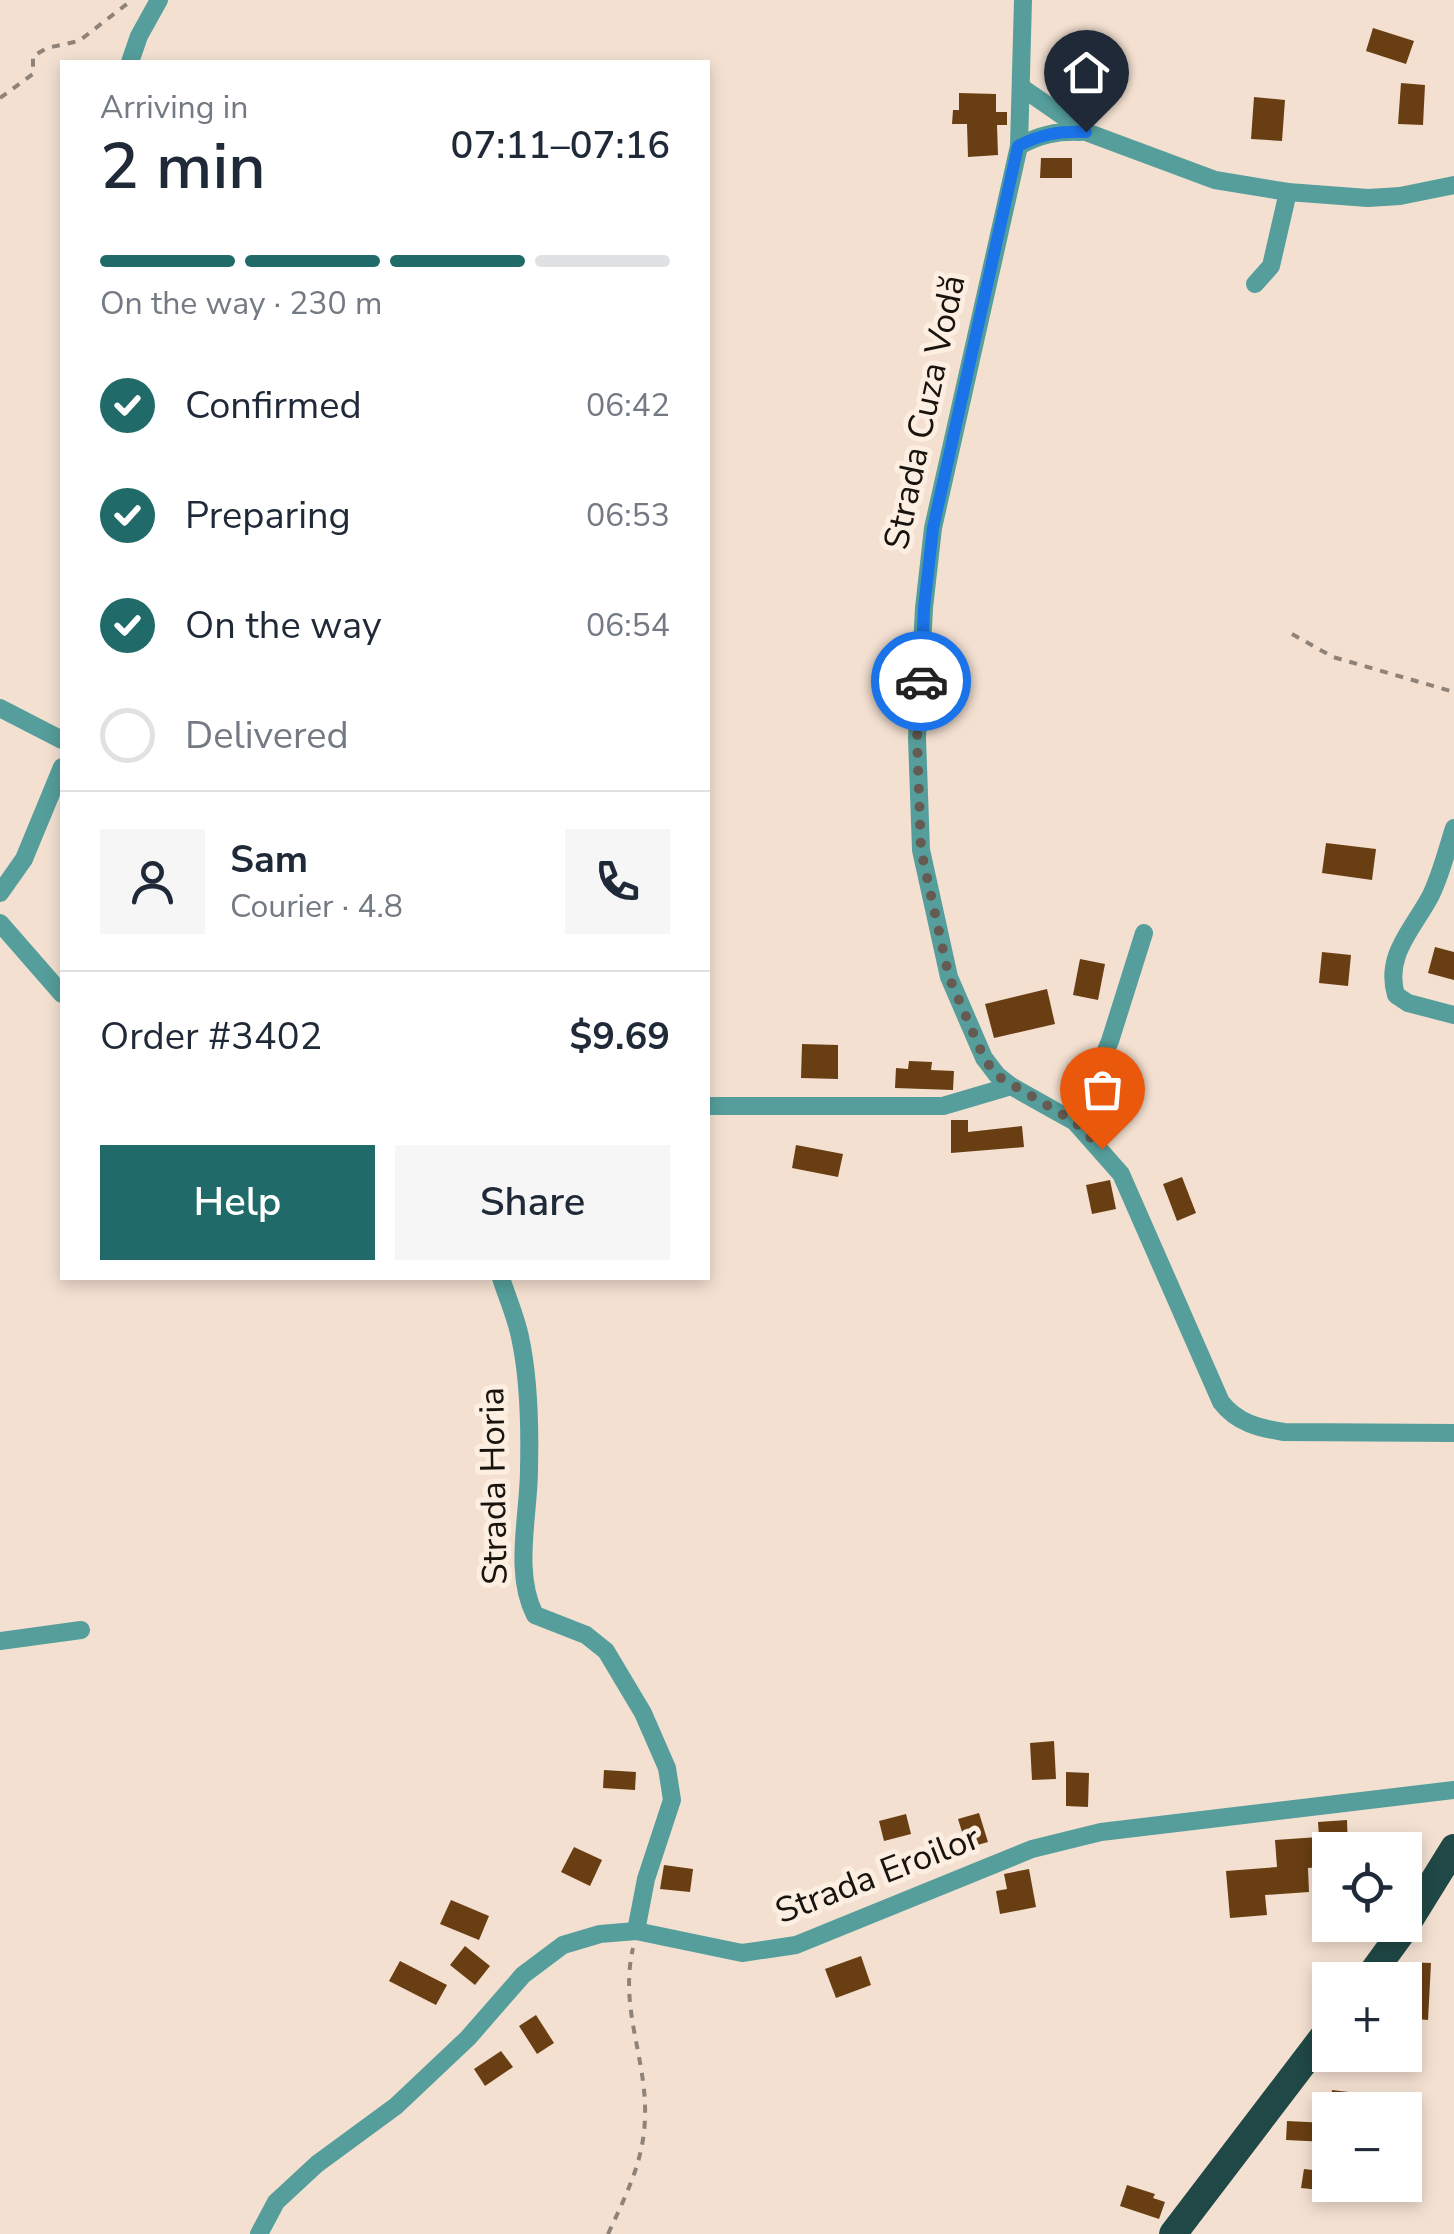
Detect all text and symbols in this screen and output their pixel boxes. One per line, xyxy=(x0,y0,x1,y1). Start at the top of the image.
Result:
pin xyxy=(1044,30,1129,133)
icon: home xyxy=(1059,45,1114,100)
text: Arriving in xyxy=(100,86,248,129)
text: 07:11–07:16 xyxy=(451,120,670,171)
text: 2 min xyxy=(100,122,266,211)
street label: Strada Cuza Vodă xyxy=(872,271,977,554)
text: On the way · 230 m xyxy=(100,282,382,325)
icon: check xyxy=(100,378,155,433)
text: Confirmed xyxy=(185,380,362,431)
text: 06:42 xyxy=(586,384,670,427)
icon: check xyxy=(100,488,155,543)
text: Preparing xyxy=(185,490,351,541)
text: 06:53 xyxy=(586,494,670,537)
icon: check xyxy=(100,598,155,653)
text: On the way xyxy=(185,600,381,651)
text: 06:54 xyxy=(586,604,670,647)
courier xyxy=(871,631,971,731)
icon: car xyxy=(894,654,949,709)
text: Delivered xyxy=(185,710,349,761)
button: person xyxy=(100,829,205,934)
button: phone xyxy=(565,829,670,934)
text: Sam xyxy=(230,834,308,885)
text: Courier · 4.8 xyxy=(230,885,403,928)
text: Order #3402 xyxy=(100,1011,322,1062)
text: $9.69 xyxy=(569,1011,670,1062)
pin xyxy=(1060,1047,1145,1150)
icon: bag xyxy=(1075,1062,1130,1117)
button: Help xyxy=(100,1145,375,1260)
button: Share xyxy=(395,1145,670,1260)
street label: Strada Horia xyxy=(468,1387,519,1585)
street label: Strada Eroilor xyxy=(768,1814,986,1935)
map controls xyxy=(1312,1832,1422,2202)
button: locate xyxy=(1312,1832,1422,1942)
button: + xyxy=(1312,1962,1422,2072)
button: − xyxy=(1312,2092,1422,2202)

